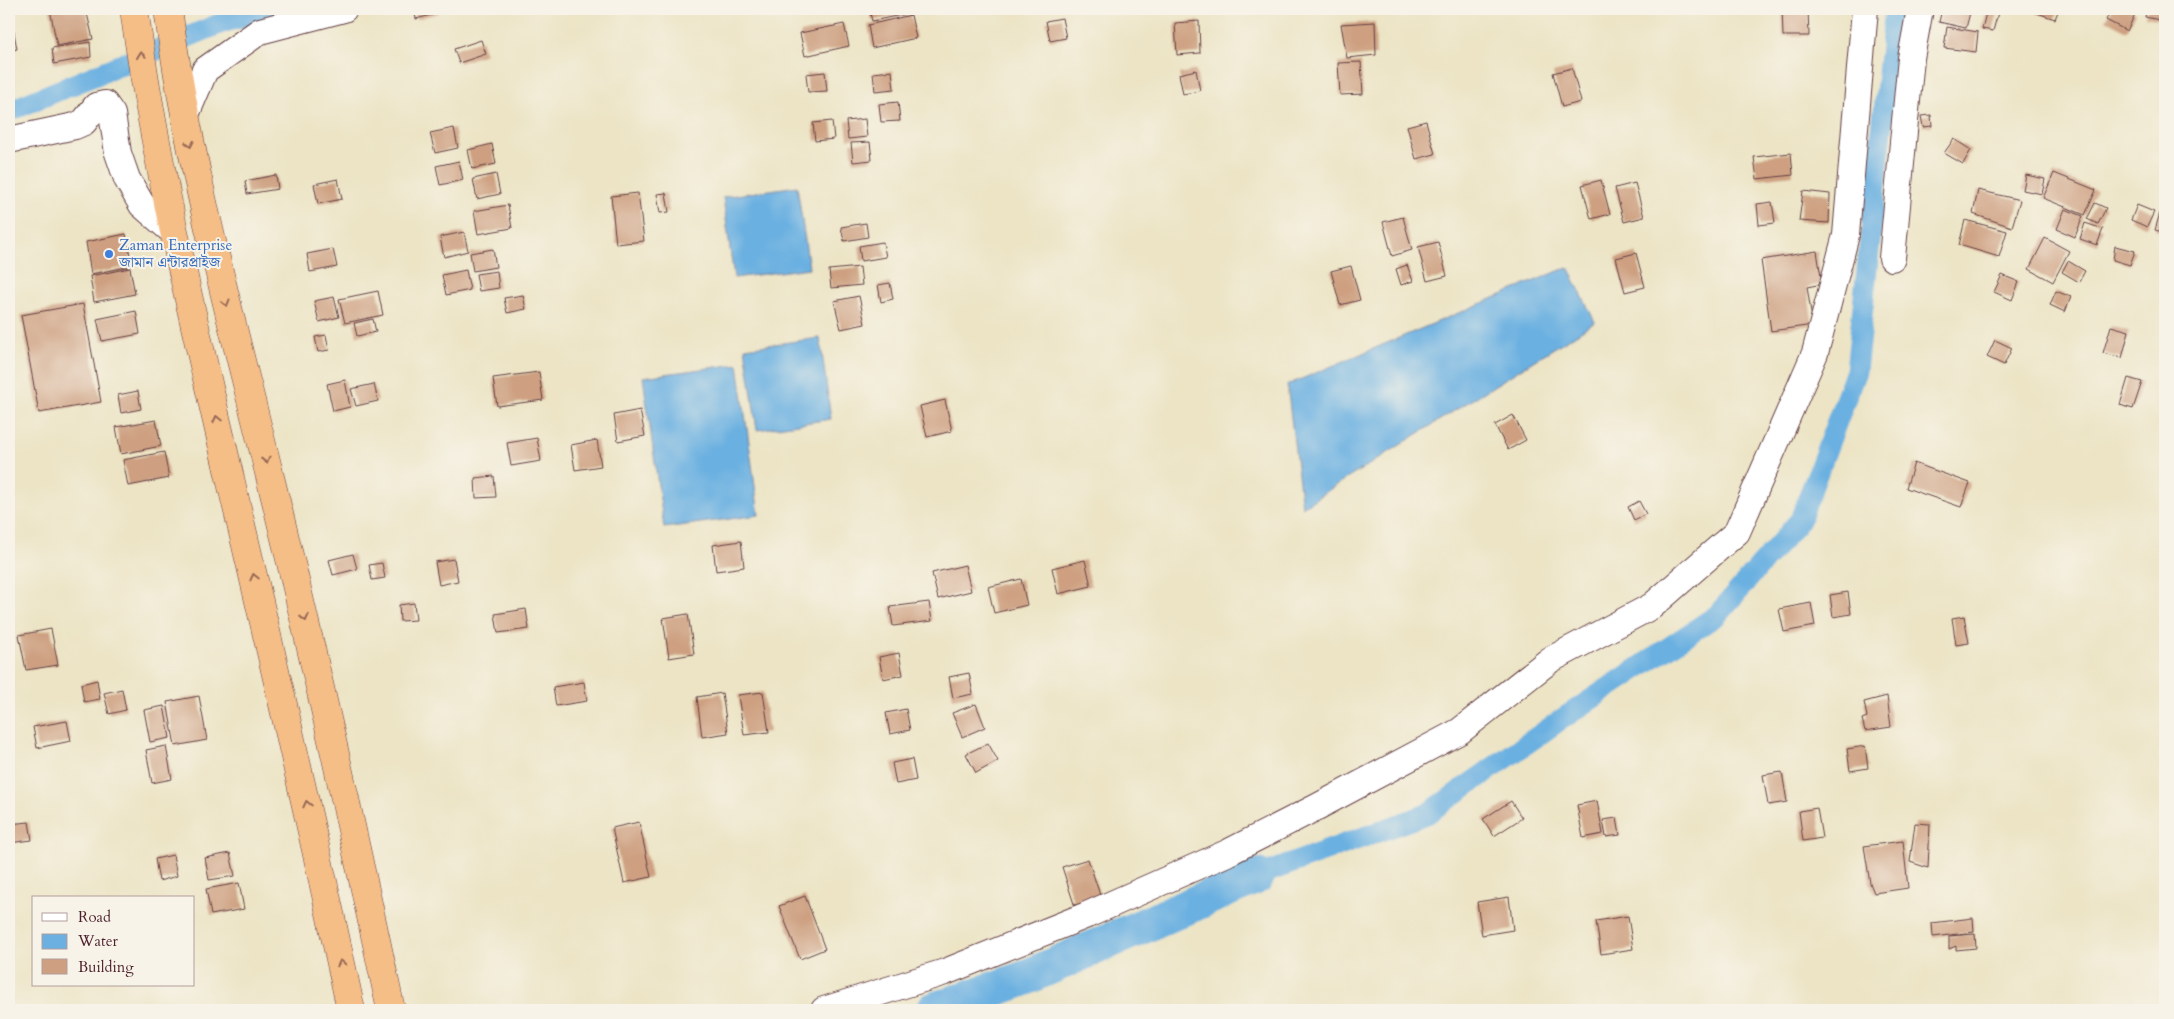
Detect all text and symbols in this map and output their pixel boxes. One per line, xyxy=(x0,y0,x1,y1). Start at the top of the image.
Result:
one-way arrow xyxy=(136,51,146,59)
one-way arrow xyxy=(185,140,195,149)
place label: Zaman Enterprise জামান এন্টারপ্রাইজ xyxy=(118,235,232,272)
marker: Zaman Enterprise জামান এন্টারপ্রাইজ xyxy=(103,248,115,260)
one-way arrow xyxy=(220,298,230,306)
one-way arrow xyxy=(212,415,223,424)
one-way arrow xyxy=(260,456,271,465)
one-way arrow xyxy=(249,573,260,582)
one-way arrow xyxy=(299,614,310,623)
one-way arrow xyxy=(302,799,313,808)
legend xyxy=(32,896,195,986)
text: Road xyxy=(78,907,111,927)
text: Water xyxy=(77,931,119,951)
text: Building xyxy=(78,957,134,977)
one-way arrow xyxy=(336,958,347,967)

